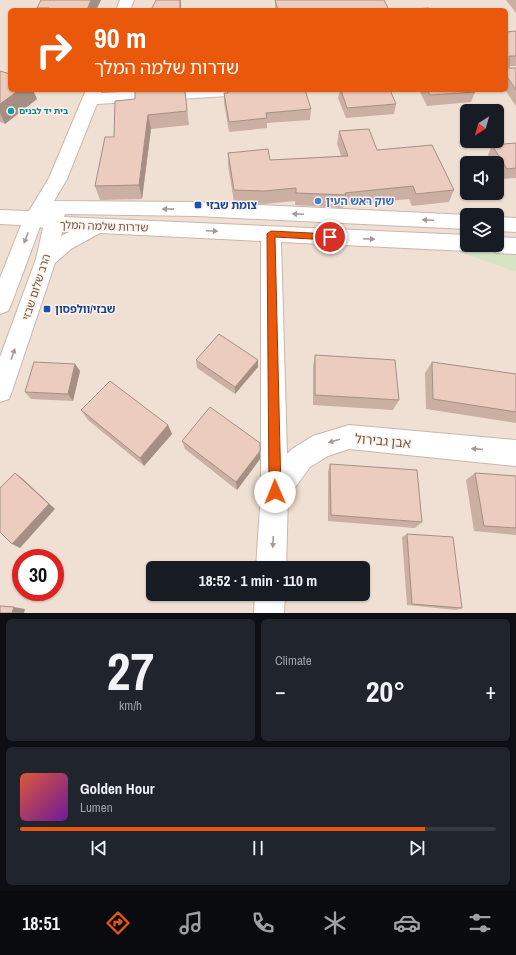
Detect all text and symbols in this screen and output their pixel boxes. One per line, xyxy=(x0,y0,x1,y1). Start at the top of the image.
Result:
text: 90 m xyxy=(94,19,146,57)
icon: right xyxy=(28,24,80,76)
text: שדרות שלמה המלך xyxy=(94,55,239,80)
north arrow xyxy=(460,104,504,148)
map controls xyxy=(460,104,504,252)
place label: בית יד לבנים xyxy=(19,105,69,117)
marker: בית יד לבנים xyxy=(6,106,16,116)
button: sound xyxy=(460,156,504,200)
place label: שוק ראש העין xyxy=(326,194,394,208)
marker: שוק ראש העין xyxy=(313,196,323,206)
place label: צומת שבזי xyxy=(206,198,258,212)
marker: צומת שבזי xyxy=(193,200,203,210)
one-way arrow xyxy=(161,206,174,212)
button: layers xyxy=(460,208,504,252)
one-way arrow xyxy=(291,211,304,217)
street label: שדרות שלמה המלך xyxy=(59,217,149,235)
one-way arrow xyxy=(422,217,434,224)
pin xyxy=(313,220,347,254)
icon: arrive xyxy=(319,226,341,248)
one-way arrow xyxy=(206,228,219,234)
one-way arrow xyxy=(23,232,29,244)
one-way arrow xyxy=(363,235,375,242)
street label: הרב שלום שבזי xyxy=(19,252,53,322)
place label: שבזי/וולפסון xyxy=(55,302,116,316)
marker: שבזי/וולפסון xyxy=(42,304,52,314)
one-way arrow xyxy=(10,348,16,360)
street label: אבן גבירול xyxy=(354,430,412,452)
one-way arrow xyxy=(328,439,341,445)
one-way arrow xyxy=(471,446,483,453)
position arrow xyxy=(254,471,296,513)
one-way arrow xyxy=(269,536,276,548)
speed limit sign: 30 xyxy=(12,549,64,601)
text: 18:52 · 1 min · 110 m xyxy=(199,570,317,591)
text: 27 xyxy=(107,636,154,706)
text: Climate xyxy=(275,652,312,669)
text: 20° xyxy=(366,671,405,711)
text: − xyxy=(275,676,286,706)
text: + xyxy=(485,676,496,706)
text: km/h xyxy=(119,697,142,714)
text: Golden Hour xyxy=(80,778,155,799)
text: Lumen xyxy=(80,799,113,816)
icon: previous xyxy=(88,837,110,859)
icon: pause xyxy=(247,837,269,859)
icon: next xyxy=(406,837,428,859)
icon: directions xyxy=(104,909,132,937)
icon: music xyxy=(177,909,205,937)
icon: phone xyxy=(249,909,277,937)
icon: climate xyxy=(321,909,349,937)
icon: car xyxy=(393,909,421,937)
icon: filters xyxy=(466,909,494,937)
text: 18:51 xyxy=(22,911,60,936)

